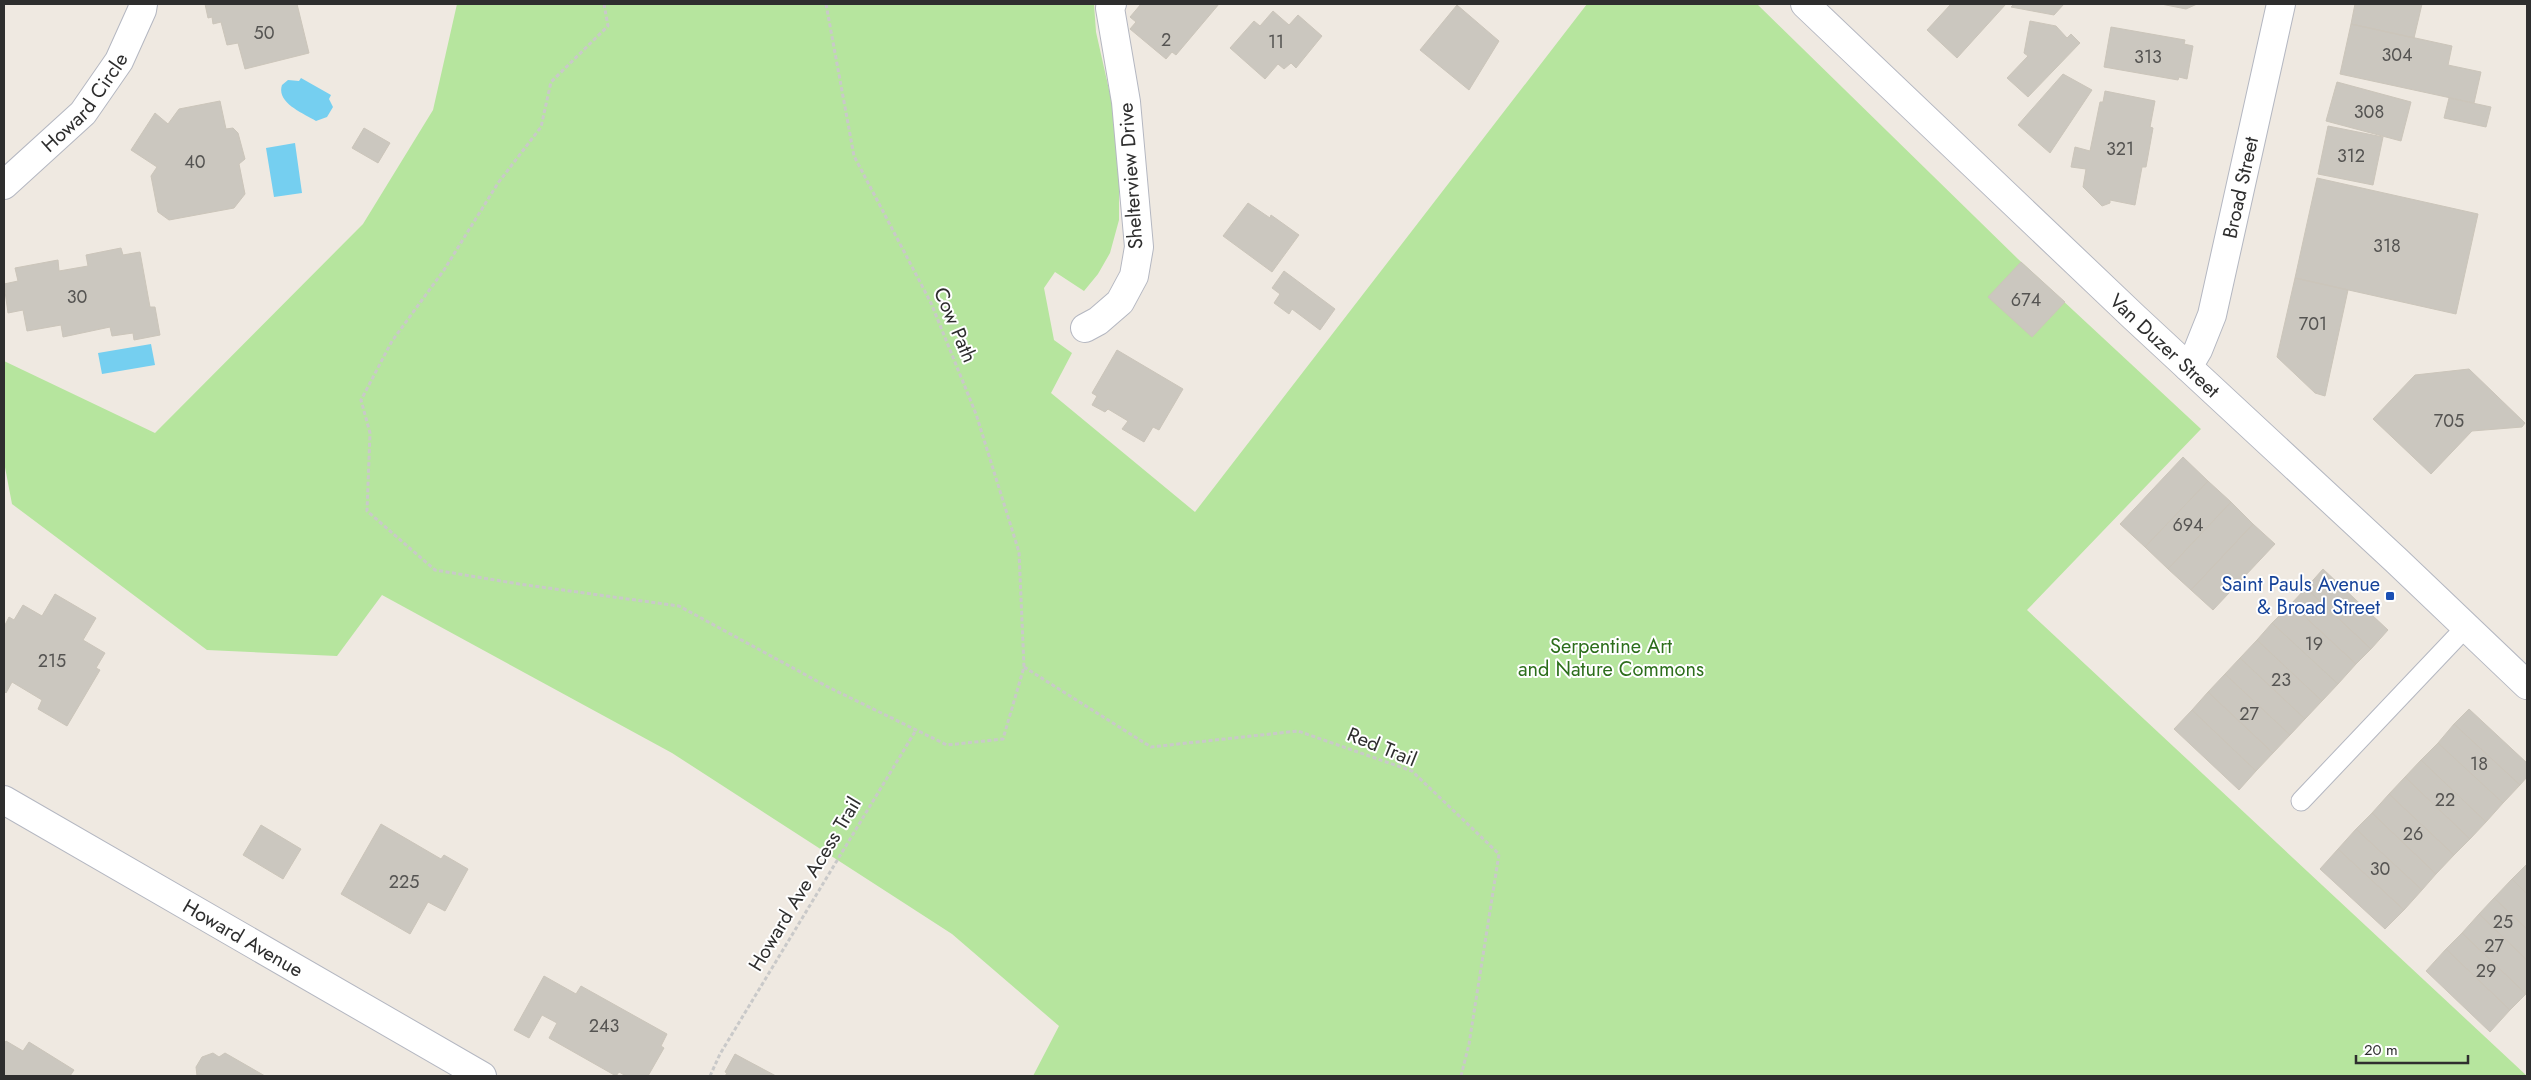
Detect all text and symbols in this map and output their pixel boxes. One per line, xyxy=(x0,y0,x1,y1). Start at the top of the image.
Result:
house number: 50 xyxy=(254,20,275,46)
house number: 2 xyxy=(1161,27,1171,53)
house number: 11 xyxy=(1268,29,1284,55)
house number: 304 xyxy=(2381,42,2413,68)
house number: 313 xyxy=(2134,44,2162,70)
street label: Howard Circle xyxy=(35,49,135,159)
house number: 308 xyxy=(2354,99,2384,125)
street label: Shelterview Drive xyxy=(1111,102,1151,250)
street label: Broad Street xyxy=(2215,134,2266,241)
house number: 321 xyxy=(2106,136,2134,162)
house number: 312 xyxy=(2337,143,2365,169)
house number: 40 xyxy=(184,149,206,175)
house number: 318 xyxy=(2373,233,2401,259)
street label: Cow Path xyxy=(926,283,984,367)
house number: 30 xyxy=(67,284,88,310)
house number: 674 xyxy=(2011,287,2041,313)
street label: Van Duzer Street xyxy=(2103,287,2227,404)
house number: 701 xyxy=(2299,311,2327,337)
house number: 705 xyxy=(2434,408,2464,434)
house number: 694 xyxy=(2172,512,2204,538)
place label: Saint Pauls Avenue & Broad Street xyxy=(2221,570,2380,622)
marker: Saint Pauls Avenue & Broad Street xyxy=(2384,590,2396,602)
house number: 19 xyxy=(2305,631,2323,657)
park label: Serpentine Art and Nature Commons xyxy=(1518,632,1704,684)
house number: 215 xyxy=(38,648,66,674)
house number: 23 xyxy=(2271,667,2291,693)
house number: 27 xyxy=(2239,701,2259,727)
street label: Red Trail xyxy=(1343,720,1421,774)
house number: 18 xyxy=(2470,751,2488,777)
house number: 22 xyxy=(2435,787,2455,813)
street label: Howard Ave Acess Trail xyxy=(741,791,869,977)
house number: 26 xyxy=(2403,821,2423,847)
house number: 30 xyxy=(2370,856,2391,882)
house number: 225 xyxy=(389,869,419,895)
street label: Howard Avenue xyxy=(177,892,309,984)
house number: 25 xyxy=(2493,909,2513,935)
house number: 27 xyxy=(2484,933,2504,959)
house number: 29 xyxy=(2476,958,2496,984)
house number: 243 xyxy=(589,1013,619,1039)
scale bar xyxy=(2356,1032,2468,1064)
text: 20 m xyxy=(2364,1039,2398,1061)

